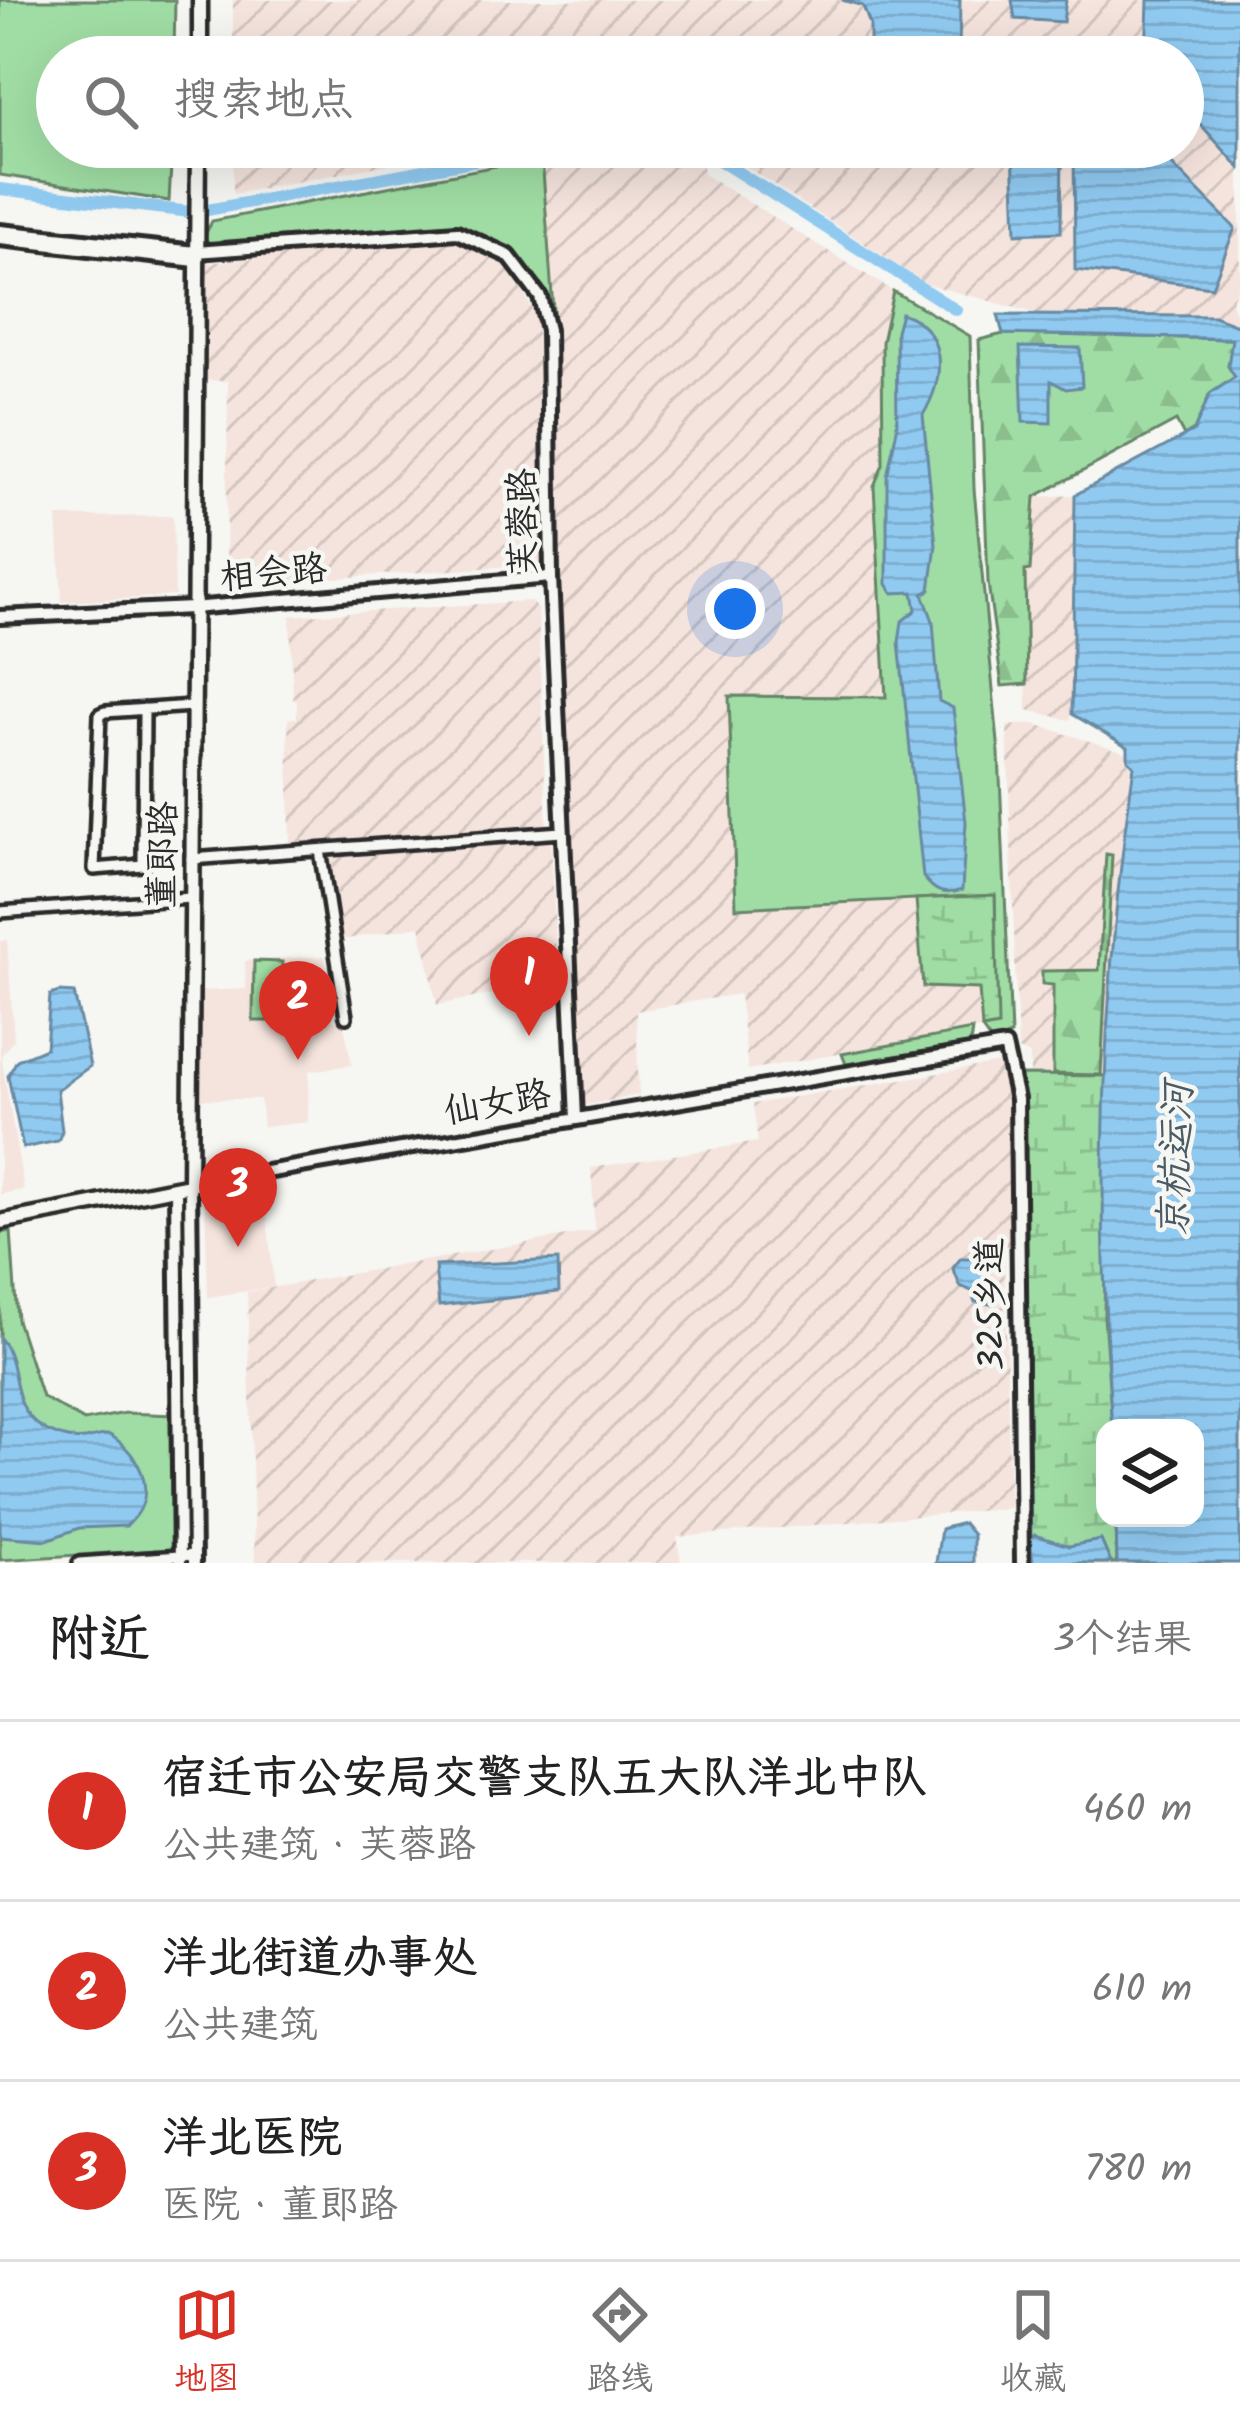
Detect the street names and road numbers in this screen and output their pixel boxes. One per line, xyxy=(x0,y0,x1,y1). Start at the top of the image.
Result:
street label: 芙蓉路 xyxy=(495,467,554,576)
street label: 相会路 xyxy=(217,541,330,608)
street label: 董郎路 xyxy=(135,801,194,910)
street label: 仙女路 xyxy=(439,1067,556,1142)
street label: 325乡道 xyxy=(963,1237,1022,1371)

